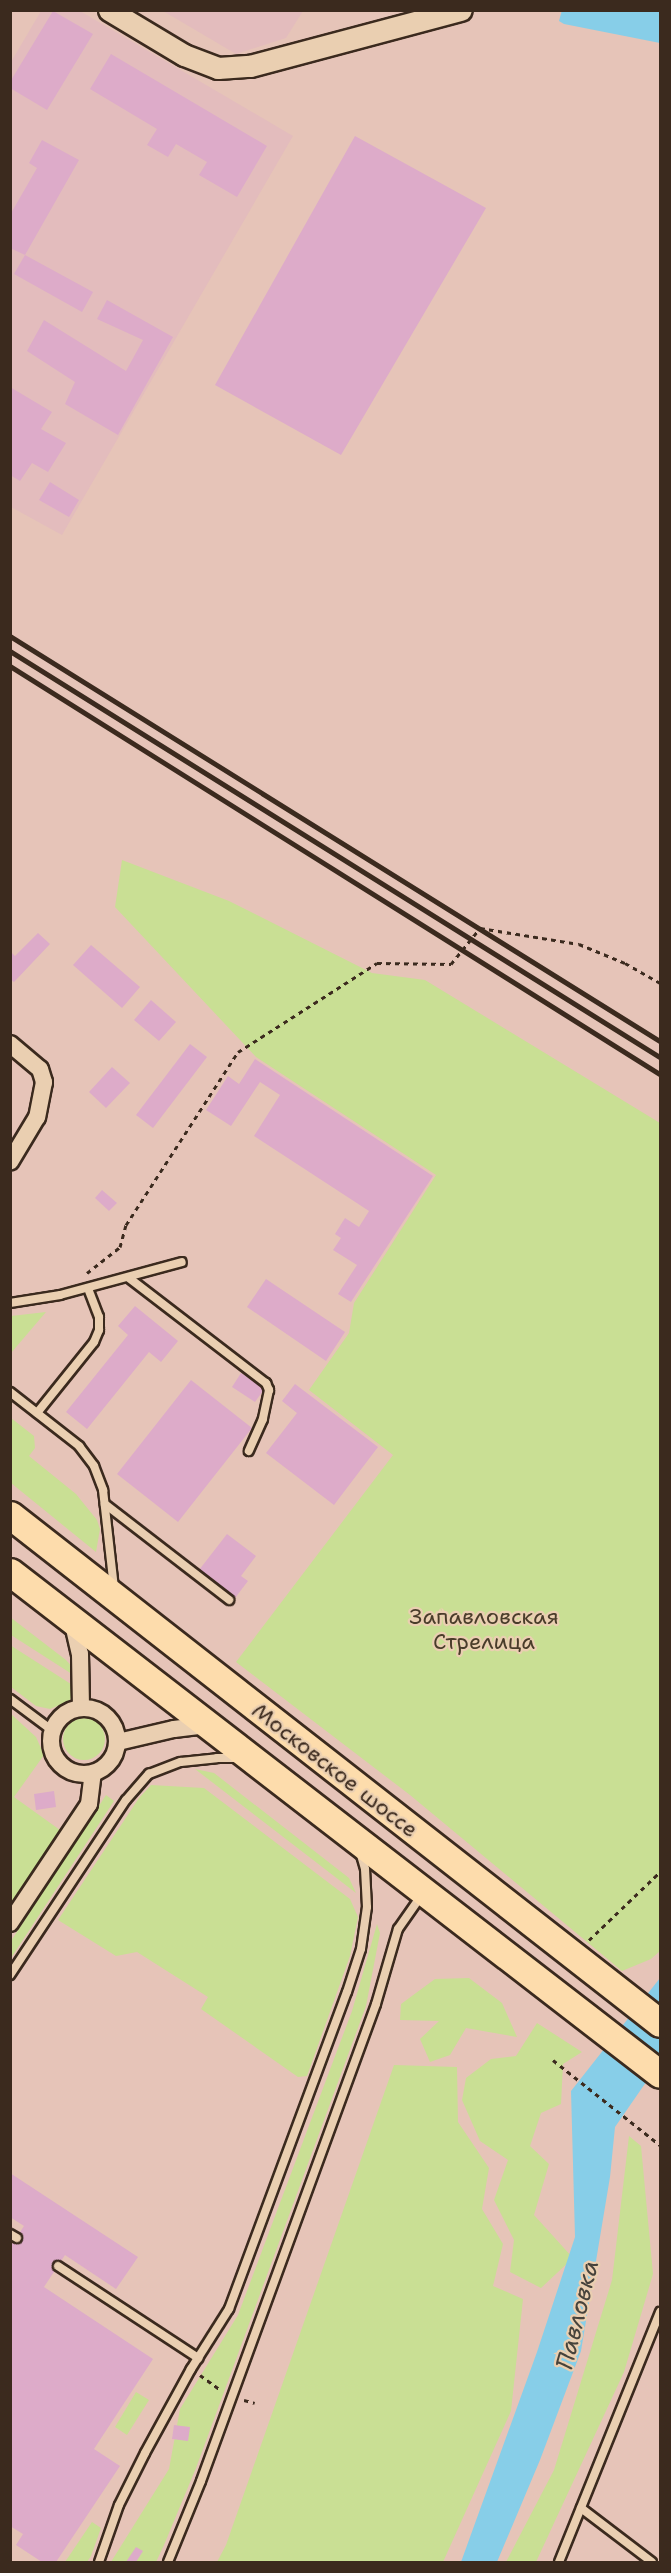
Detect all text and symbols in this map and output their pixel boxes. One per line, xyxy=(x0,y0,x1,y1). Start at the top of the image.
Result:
park label: Запавловская Стрелица xyxy=(409,1603,559,1654)
street label: Московское шоссе xyxy=(247,1697,423,1843)
water label: Павловка xyxy=(551,2257,605,2373)

